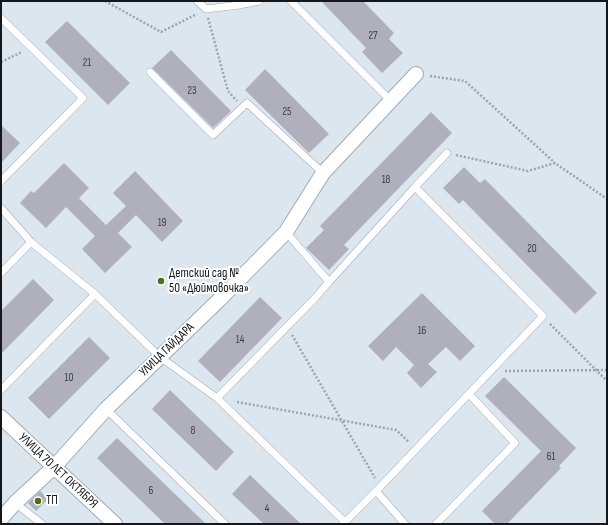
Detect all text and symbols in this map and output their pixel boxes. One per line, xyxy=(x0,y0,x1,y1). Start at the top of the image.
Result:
house number: 27 xyxy=(369,29,377,43)
house number: 21 xyxy=(83,56,91,70)
house number: 23 xyxy=(187,84,197,98)
house number: 25 xyxy=(283,105,291,119)
house number: 18 xyxy=(382,173,390,187)
house number: 19 xyxy=(158,216,166,230)
house number: 20 xyxy=(527,242,537,256)
place label: Детский сад № 50 «Дюймовочка» xyxy=(169,266,249,297)
marker: Детский сад № 50 «Дюймовочка» xyxy=(156,276,166,286)
street label: УЛИЦА ГАЙДАРА xyxy=(136,320,198,380)
house number: 16 xyxy=(418,324,426,338)
house number: 14 xyxy=(236,333,244,347)
house number: 10 xyxy=(65,371,73,385)
house number: 8 xyxy=(191,424,195,438)
street label: УЛИЦА 70 ЛЕТ ОКТЯБРЯ xyxy=(15,430,101,512)
house number: 61 xyxy=(547,450,555,464)
house number: 6 xyxy=(149,484,153,498)
place label: ТП xyxy=(46,493,58,509)
marker: ТП xyxy=(33,496,43,506)
house number: 4 xyxy=(265,502,269,516)

